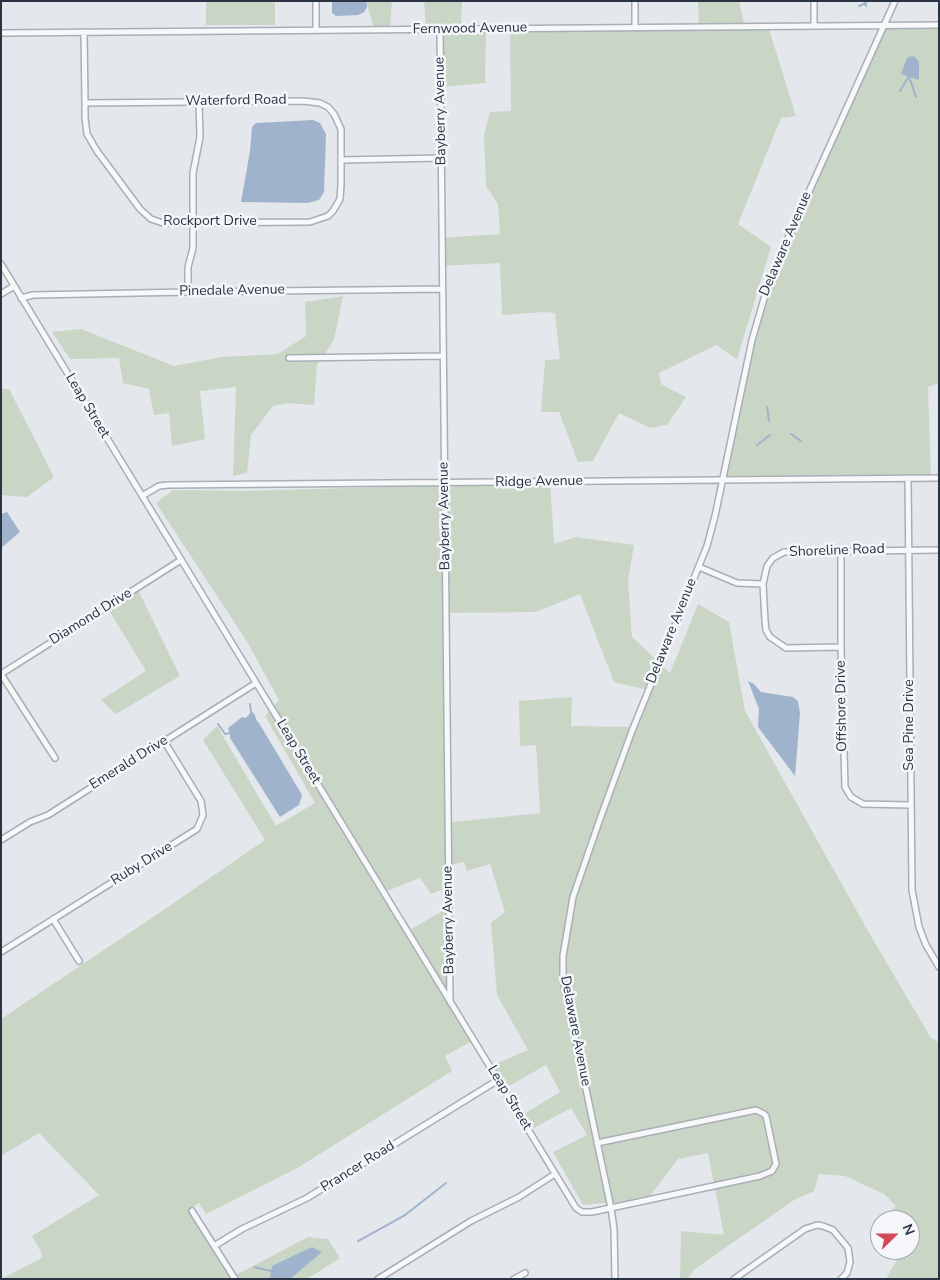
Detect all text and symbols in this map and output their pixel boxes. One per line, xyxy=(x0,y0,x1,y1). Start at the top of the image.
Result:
street label: Fernwood Avenue xyxy=(413,20,527,38)
street label: Bayberry Avenue xyxy=(432,57,450,165)
street label: Waterford Road xyxy=(185,92,287,110)
street label: Delaware Avenue xyxy=(756,189,816,299)
street label: Rockport Drive xyxy=(163,214,257,230)
street label: Pinedale Avenue xyxy=(179,282,285,300)
street label: Leap Street xyxy=(61,371,113,441)
street label: Bayberry Avenue xyxy=(436,462,454,570)
street label: Ridge Avenue xyxy=(495,473,583,491)
street label: Shoreline Road xyxy=(789,541,885,561)
street label: Delaware Avenue xyxy=(643,576,701,686)
street label: Diamond Drive xyxy=(47,585,135,649)
street label: Offshore Drive xyxy=(833,660,851,752)
street label: Sea Pine Drive xyxy=(902,679,918,771)
street label: Leap Street xyxy=(272,717,324,787)
street label: Emerald Drive xyxy=(87,732,171,794)
street label: Ruby Drive xyxy=(108,839,176,889)
street label: Bayberry Avenue xyxy=(440,866,458,974)
street label: Delaware Avenue xyxy=(556,974,594,1088)
street label: Leap Street xyxy=(483,1063,535,1133)
street label: Prancer Road xyxy=(318,1138,398,1196)
north arrow xyxy=(870,1210,920,1260)
text: N xyxy=(898,1221,919,1238)

